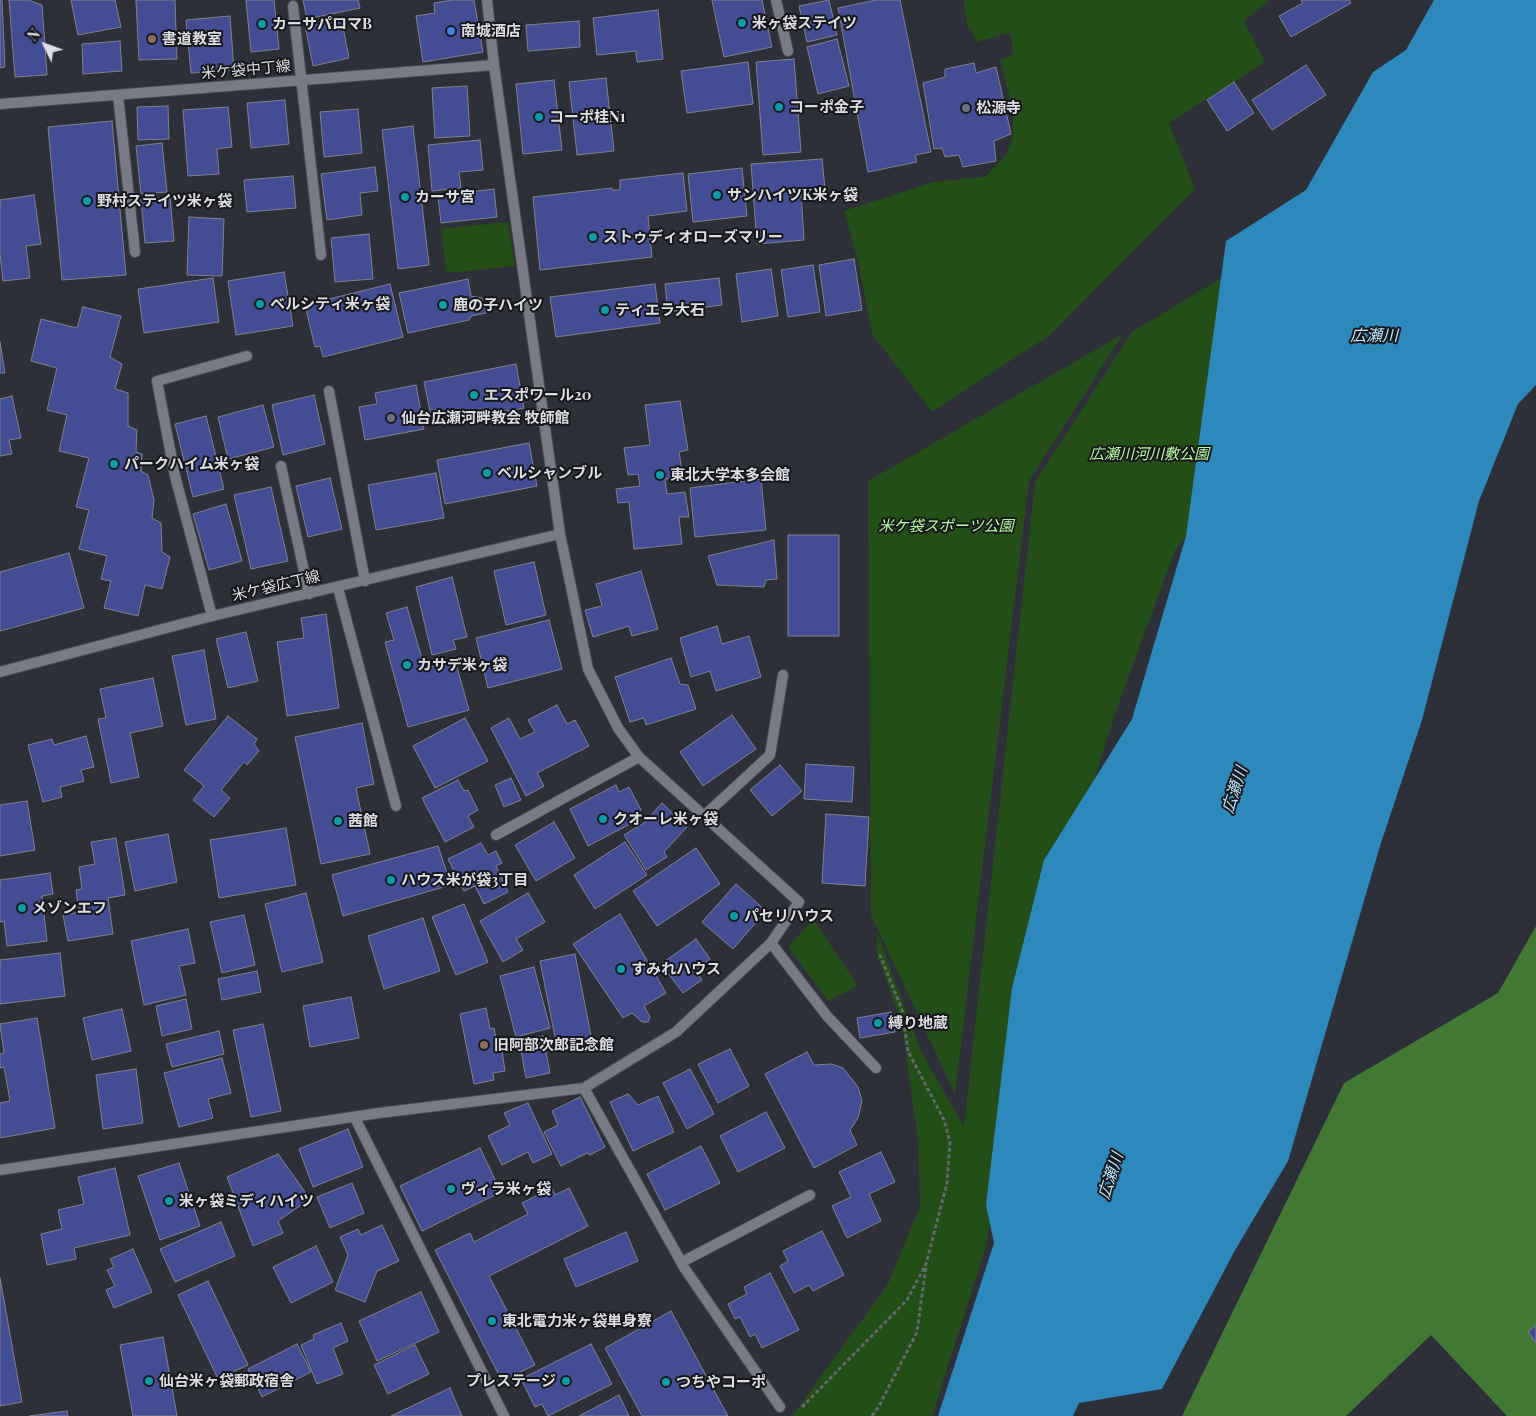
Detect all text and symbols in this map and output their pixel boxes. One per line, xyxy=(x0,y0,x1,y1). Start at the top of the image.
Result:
place label: 米ヶ袋ステイツ xyxy=(752,14,857,32)
place label: カーサパロマB xyxy=(272,15,372,33)
marker: 米ヶ袋ステイツ xyxy=(736,17,748,29)
marker: カーサパロマB xyxy=(256,18,268,30)
north arrow xyxy=(20,20,70,70)
place label: 南城酒店 xyxy=(461,22,521,40)
text: N xyxy=(23,25,44,45)
marker: 南城酒店 xyxy=(445,25,457,37)
place label: 書道教室 xyxy=(162,30,222,48)
marker: 書道教室 xyxy=(146,33,158,45)
street label: 米ケ袋中丁線 xyxy=(200,57,292,83)
place label: コーポ金子 xyxy=(789,98,864,116)
place label: 松源寺 xyxy=(976,99,1021,117)
marker: コーポ金子 xyxy=(773,101,785,113)
marker: 松源寺 xyxy=(960,102,972,114)
place label: コーポ桂N1 xyxy=(549,108,626,126)
marker: コーポ桂N1 xyxy=(533,111,545,123)
place label: サンハイツK米ヶ袋 xyxy=(727,186,858,204)
place label: カーサ宮 xyxy=(415,188,475,206)
marker: サンハイツK米ヶ袋 xyxy=(711,189,723,201)
marker: カーサ宮 xyxy=(399,191,411,203)
place label: 野村ステイツ米ヶ袋 xyxy=(97,192,232,210)
marker: 野村ステイツ米ヶ袋 xyxy=(81,195,93,207)
place label: ストゥディオローズマリー xyxy=(603,228,783,246)
marker: ストゥディオローズマリー xyxy=(587,231,599,243)
place label: ベルシティ米ヶ袋 xyxy=(270,295,390,313)
place label: 鹿の子ハイツ xyxy=(453,296,543,314)
marker: ベルシティ米ヶ袋 xyxy=(254,298,266,310)
marker: 鹿の子ハイツ xyxy=(437,299,449,311)
place label: ティエラ大石 xyxy=(615,301,705,319)
marker: ティエラ大石 xyxy=(599,304,611,316)
water label: 広瀬川 xyxy=(1350,326,1398,346)
place label: エスポワール20 xyxy=(484,386,592,404)
marker: エスポワール20 xyxy=(468,389,480,401)
place label: 仙台広瀬河畔教会 牧師館 xyxy=(401,409,569,427)
marker: 仙台広瀬河畔教会 牧師館 xyxy=(385,412,397,424)
park label: 広瀬川河川敷公園 xyxy=(1089,445,1209,463)
place label: パークハイム米ヶ袋 xyxy=(124,455,259,473)
marker: パークハイム米ヶ袋 xyxy=(108,458,120,470)
place label: ベルシャンブル xyxy=(497,464,602,482)
place label: 東北大学本多会館 xyxy=(670,466,790,484)
marker: ベルシャンブル xyxy=(481,467,493,479)
marker: 東北大学本多会館 xyxy=(654,469,666,481)
park label: 米ケ袋スポーツ公園 xyxy=(879,517,1013,535)
street label: 米ケ袋広丁線 xyxy=(230,567,322,605)
place label: カサデ米ヶ袋 xyxy=(417,656,507,674)
marker: カサデ米ヶ袋 xyxy=(401,659,413,671)
water label: 広瀬川 xyxy=(1218,764,1252,816)
place label: クオーレ米ヶ袋 xyxy=(613,810,718,828)
place label: 茜館 xyxy=(348,812,378,830)
marker: クオーレ米ヶ袋 xyxy=(597,813,609,825)
marker: 茜館 xyxy=(332,815,344,827)
place label: ハウス米が袋3丁目 xyxy=(401,871,528,889)
marker: ハウス米が袋3丁目 xyxy=(385,874,397,886)
place label: メゾンエフ xyxy=(32,899,107,917)
marker: メゾンエフ xyxy=(16,902,28,914)
place label: パセリハウス xyxy=(744,907,834,925)
marker: パセリハウス xyxy=(728,910,740,922)
place label: すみれハウス xyxy=(631,960,721,978)
marker: すみれハウス xyxy=(615,963,627,975)
place label: 縛り地蔵 xyxy=(888,1014,948,1032)
marker: 縛り地蔵 xyxy=(872,1017,884,1029)
place label: 旧阿部次郎記念館 xyxy=(494,1036,614,1054)
marker: 旧阿部次郎記念館 xyxy=(478,1039,490,1051)
water label: 広瀬川 xyxy=(1094,1150,1128,1202)
place label: ヴィラ米ヶ袋 xyxy=(461,1180,551,1198)
marker: ヴィラ米ヶ袋 xyxy=(445,1183,457,1195)
place label: 米ヶ袋ミディハイツ xyxy=(179,1192,314,1210)
marker: 米ヶ袋ミディハイツ xyxy=(163,1195,175,1207)
place label: 東北電力米ヶ袋単身寮 xyxy=(502,1312,652,1330)
marker: 東北電力米ヶ袋単身寮 xyxy=(486,1315,498,1327)
place label: 仙台米ヶ袋郵政宿舎 xyxy=(159,1372,294,1390)
place label: プレステージ xyxy=(466,1372,556,1390)
place label: つちやコーポ xyxy=(676,1373,766,1391)
marker: 仙台米ヶ袋郵政宿舎 xyxy=(143,1375,155,1387)
marker: プレステージ xyxy=(560,1375,572,1387)
marker: つちやコーポ xyxy=(660,1376,672,1388)

